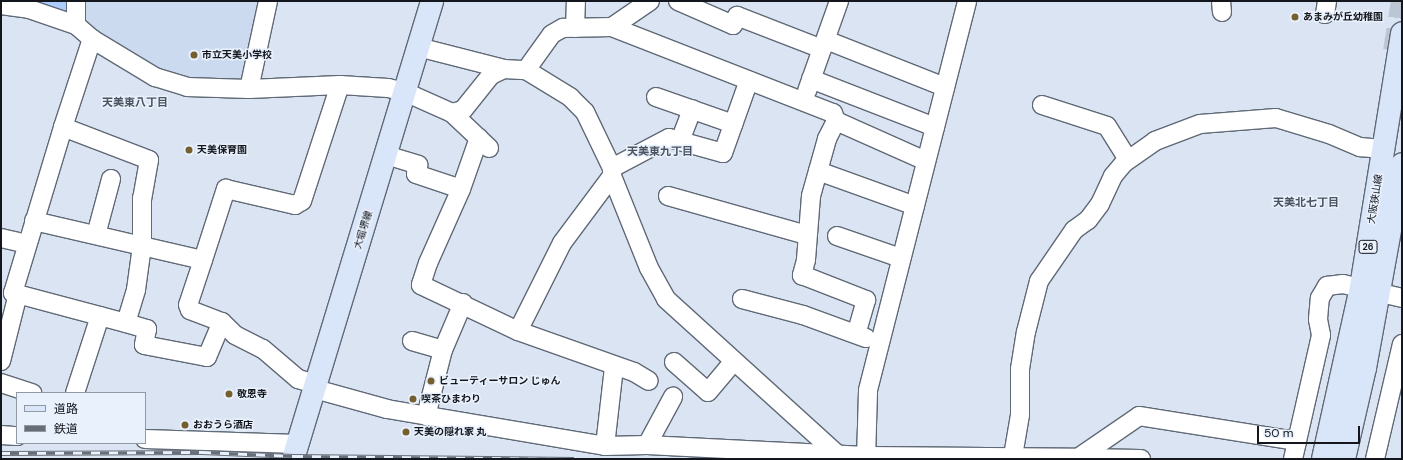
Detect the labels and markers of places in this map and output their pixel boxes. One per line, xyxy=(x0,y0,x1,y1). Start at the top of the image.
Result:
place label: あまみが丘幼稚園 xyxy=(1303,11,1383,23)
marker: あまみが丘幼稚園 xyxy=(1290,12,1300,22)
place label: 市立天美小学校 xyxy=(202,49,272,61)
marker: 市立天美小学校 xyxy=(189,50,199,60)
place label: 天美保育園 xyxy=(197,144,247,156)
marker: 天美保育園 xyxy=(184,145,194,155)
place label: ビューティーサロン じゅん xyxy=(439,375,561,387)
marker: ビューティーサロン じゅん xyxy=(426,376,436,386)
place label: 敬恩寺 xyxy=(237,388,267,400)
marker: 敬恩寺 xyxy=(224,389,234,399)
place label: 喫茶ひまわり xyxy=(421,393,481,405)
marker: 喫茶ひまわり xyxy=(408,394,418,404)
place label: おおうら酒店 xyxy=(193,419,253,431)
marker: おおうら酒店 xyxy=(180,420,190,430)
place label: 天美の隠れ家 丸 xyxy=(414,426,486,438)
marker: 天美の隠れ家 丸 xyxy=(401,427,411,437)

